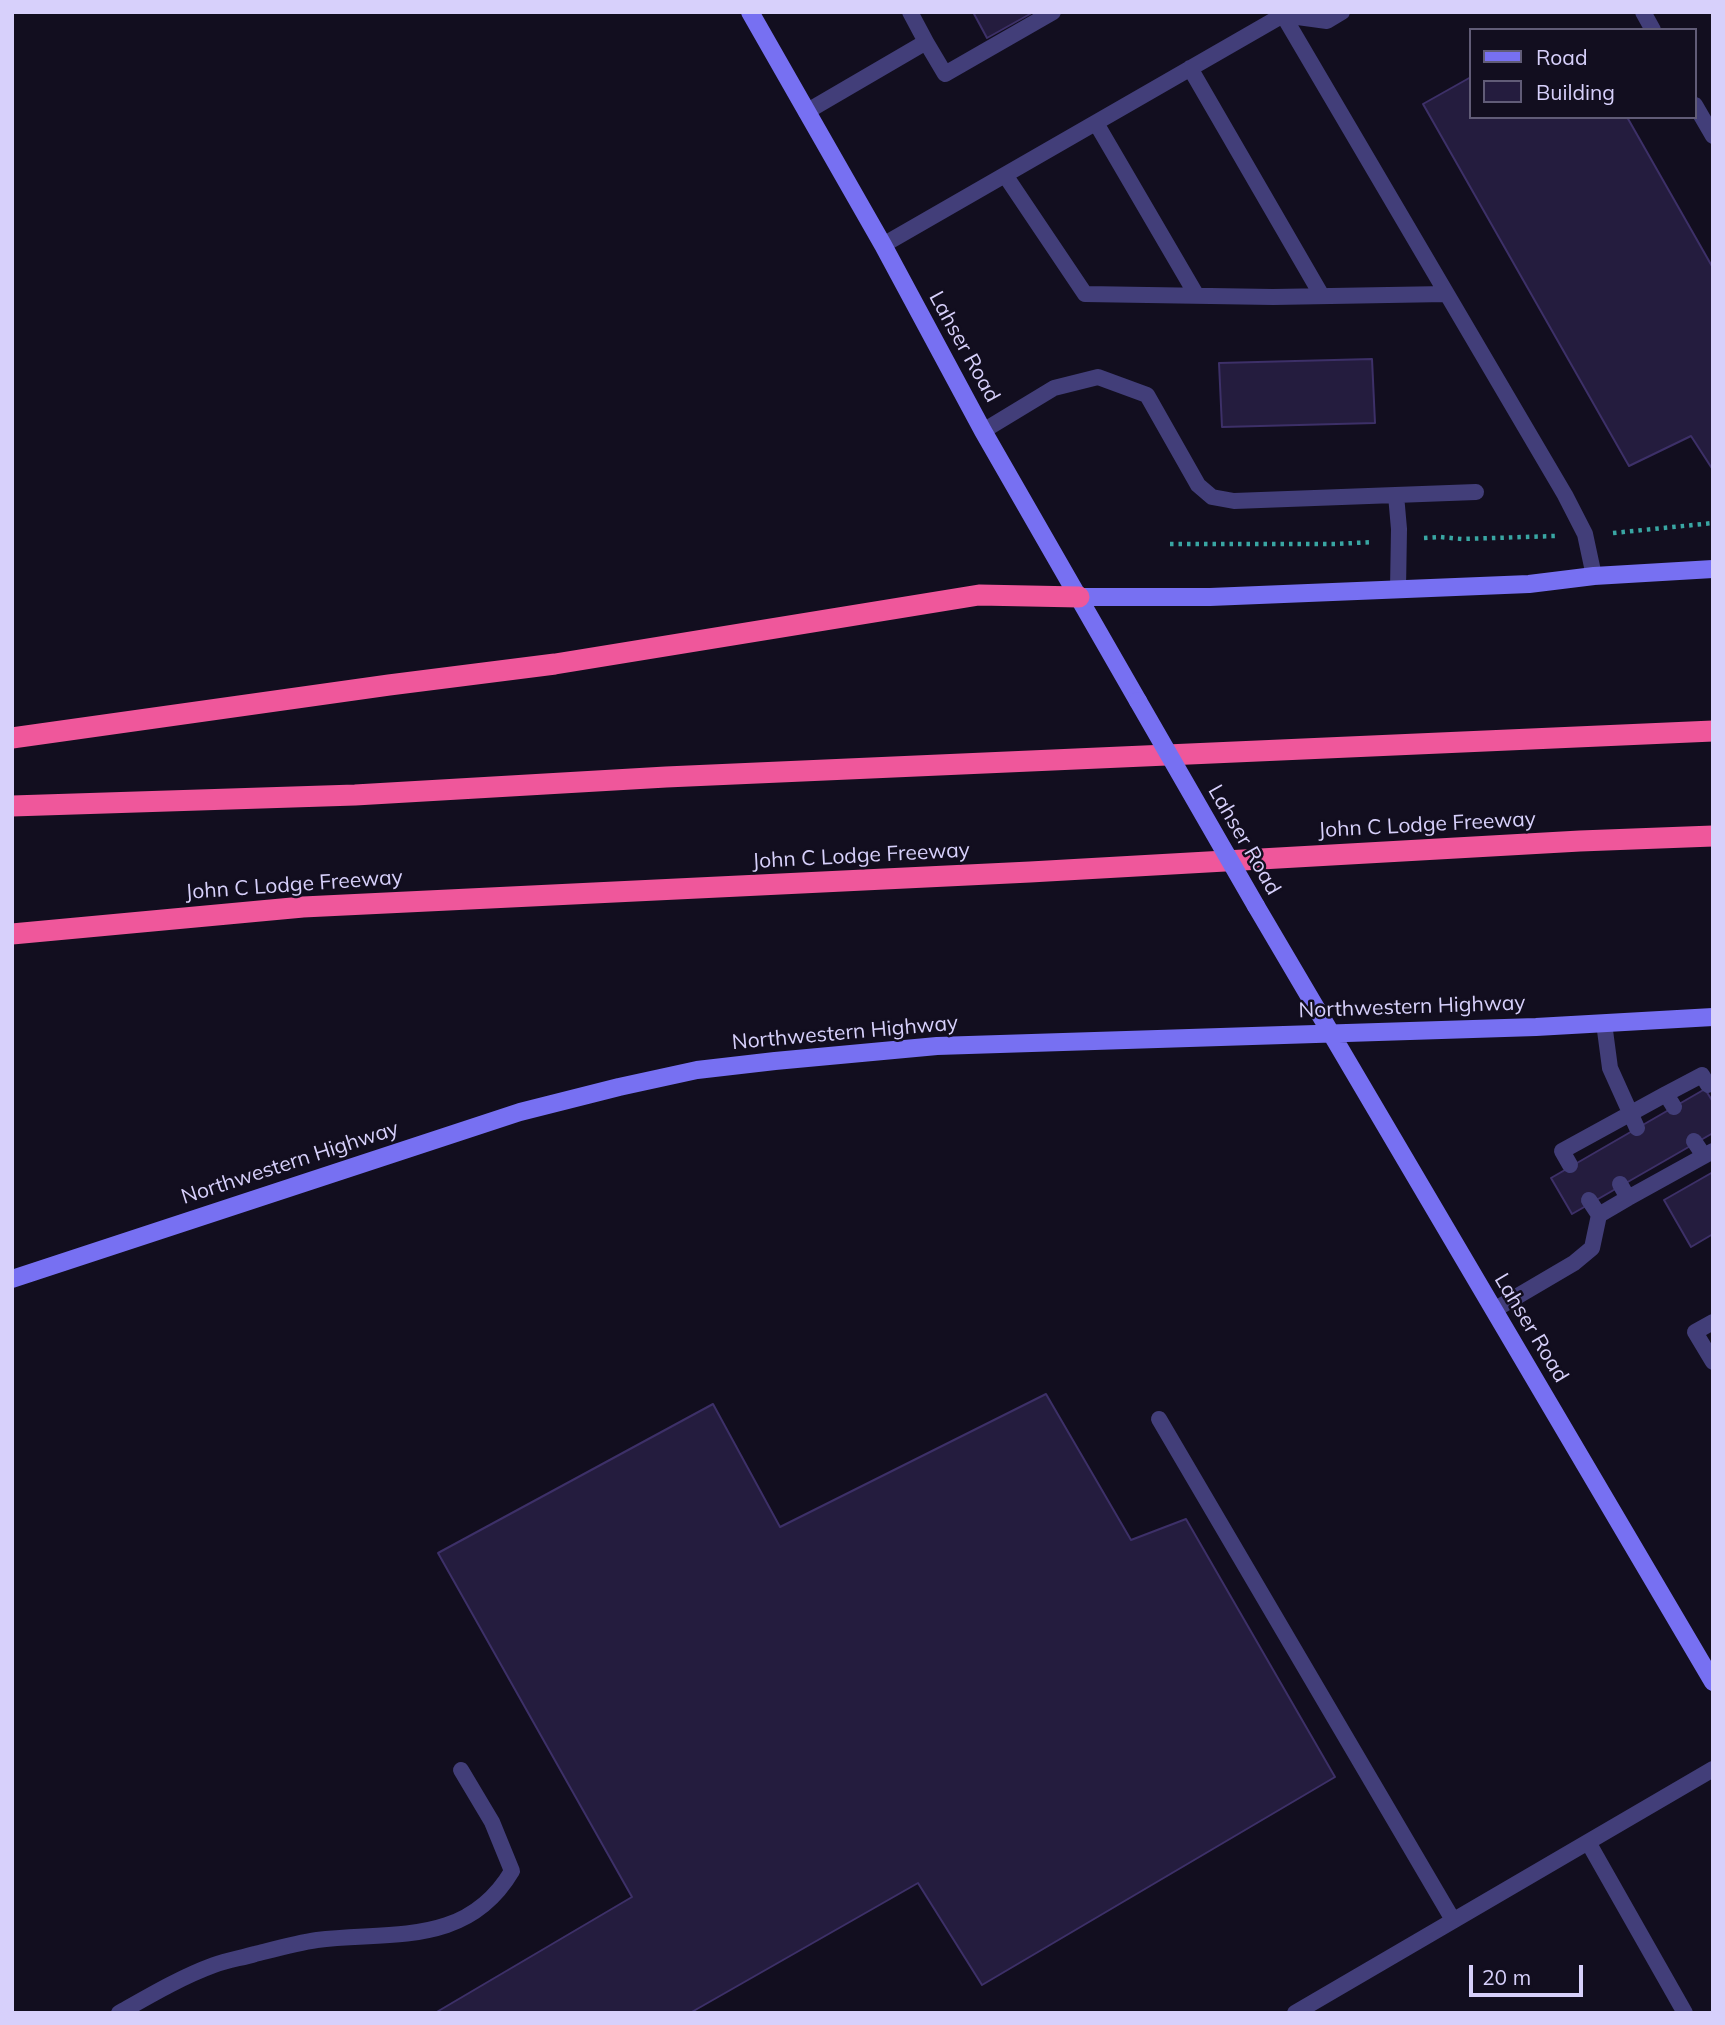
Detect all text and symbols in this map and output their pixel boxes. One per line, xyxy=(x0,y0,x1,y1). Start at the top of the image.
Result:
legend xyxy=(1470,28,1697,119)
text: Road xyxy=(1536,44,1587,70)
text: Building xyxy=(1536,79,1615,105)
street label: Lahser Road xyxy=(923,287,1005,407)
street label: Lahser Road xyxy=(1202,781,1286,899)
street label: John C Lodge Freeway xyxy=(1318,807,1536,843)
street label: John C Lodge Freeway xyxy=(752,838,970,874)
street label: John C Lodge Freeway xyxy=(184,865,404,905)
street label: Northwestern Highway xyxy=(1298,990,1526,1024)
street label: Northwestern Highway xyxy=(731,1011,959,1055)
street label: Northwestern Highway xyxy=(178,1116,402,1210)
street label: Lahser Road xyxy=(1489,1269,1573,1387)
scale bar xyxy=(1473,1952,1587,1996)
text: 20 m xyxy=(1482,1964,1531,1990)

